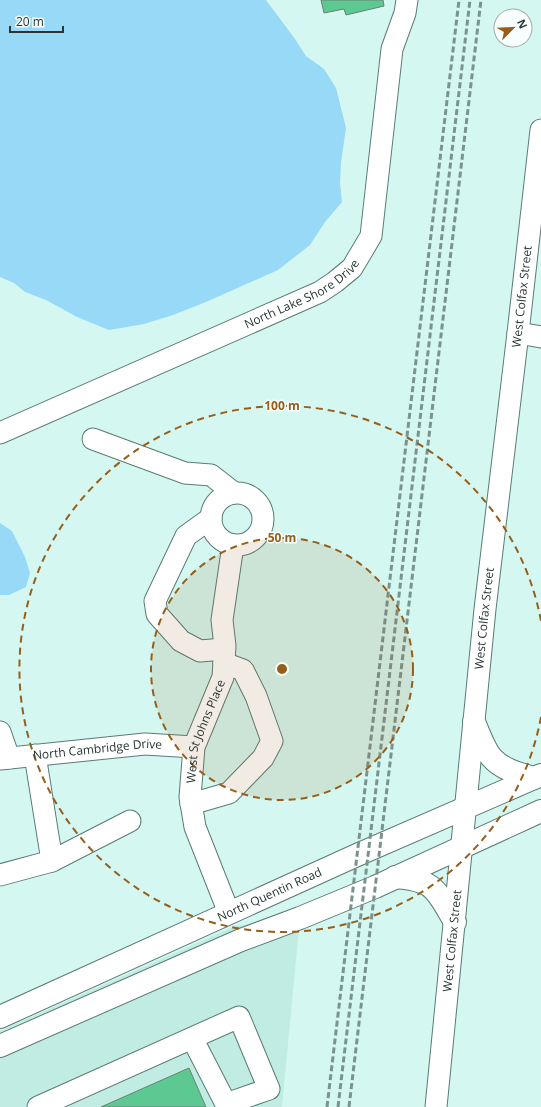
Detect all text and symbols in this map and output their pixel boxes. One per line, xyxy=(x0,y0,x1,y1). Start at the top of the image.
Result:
scale bar xyxy=(10,8,63,34)
north arrow xyxy=(493,8,533,48)
text: 20 m xyxy=(16,13,44,30)
text: N xyxy=(514,17,531,31)
street label: West Colfax Street xyxy=(507,245,536,348)
street label: North Lake Shore Drive xyxy=(241,256,363,332)
text: 100 m xyxy=(264,397,300,414)
text: 50 m xyxy=(268,529,296,546)
street label: West Colfax Street xyxy=(470,566,498,670)
centre of rings xyxy=(275,662,289,676)
street label: West St Johns Place xyxy=(182,677,229,784)
street label: North Cambridge Drive xyxy=(32,735,163,764)
street label: North Quentin Road xyxy=(214,863,324,925)
street label: West Colfax Street xyxy=(438,889,465,993)

